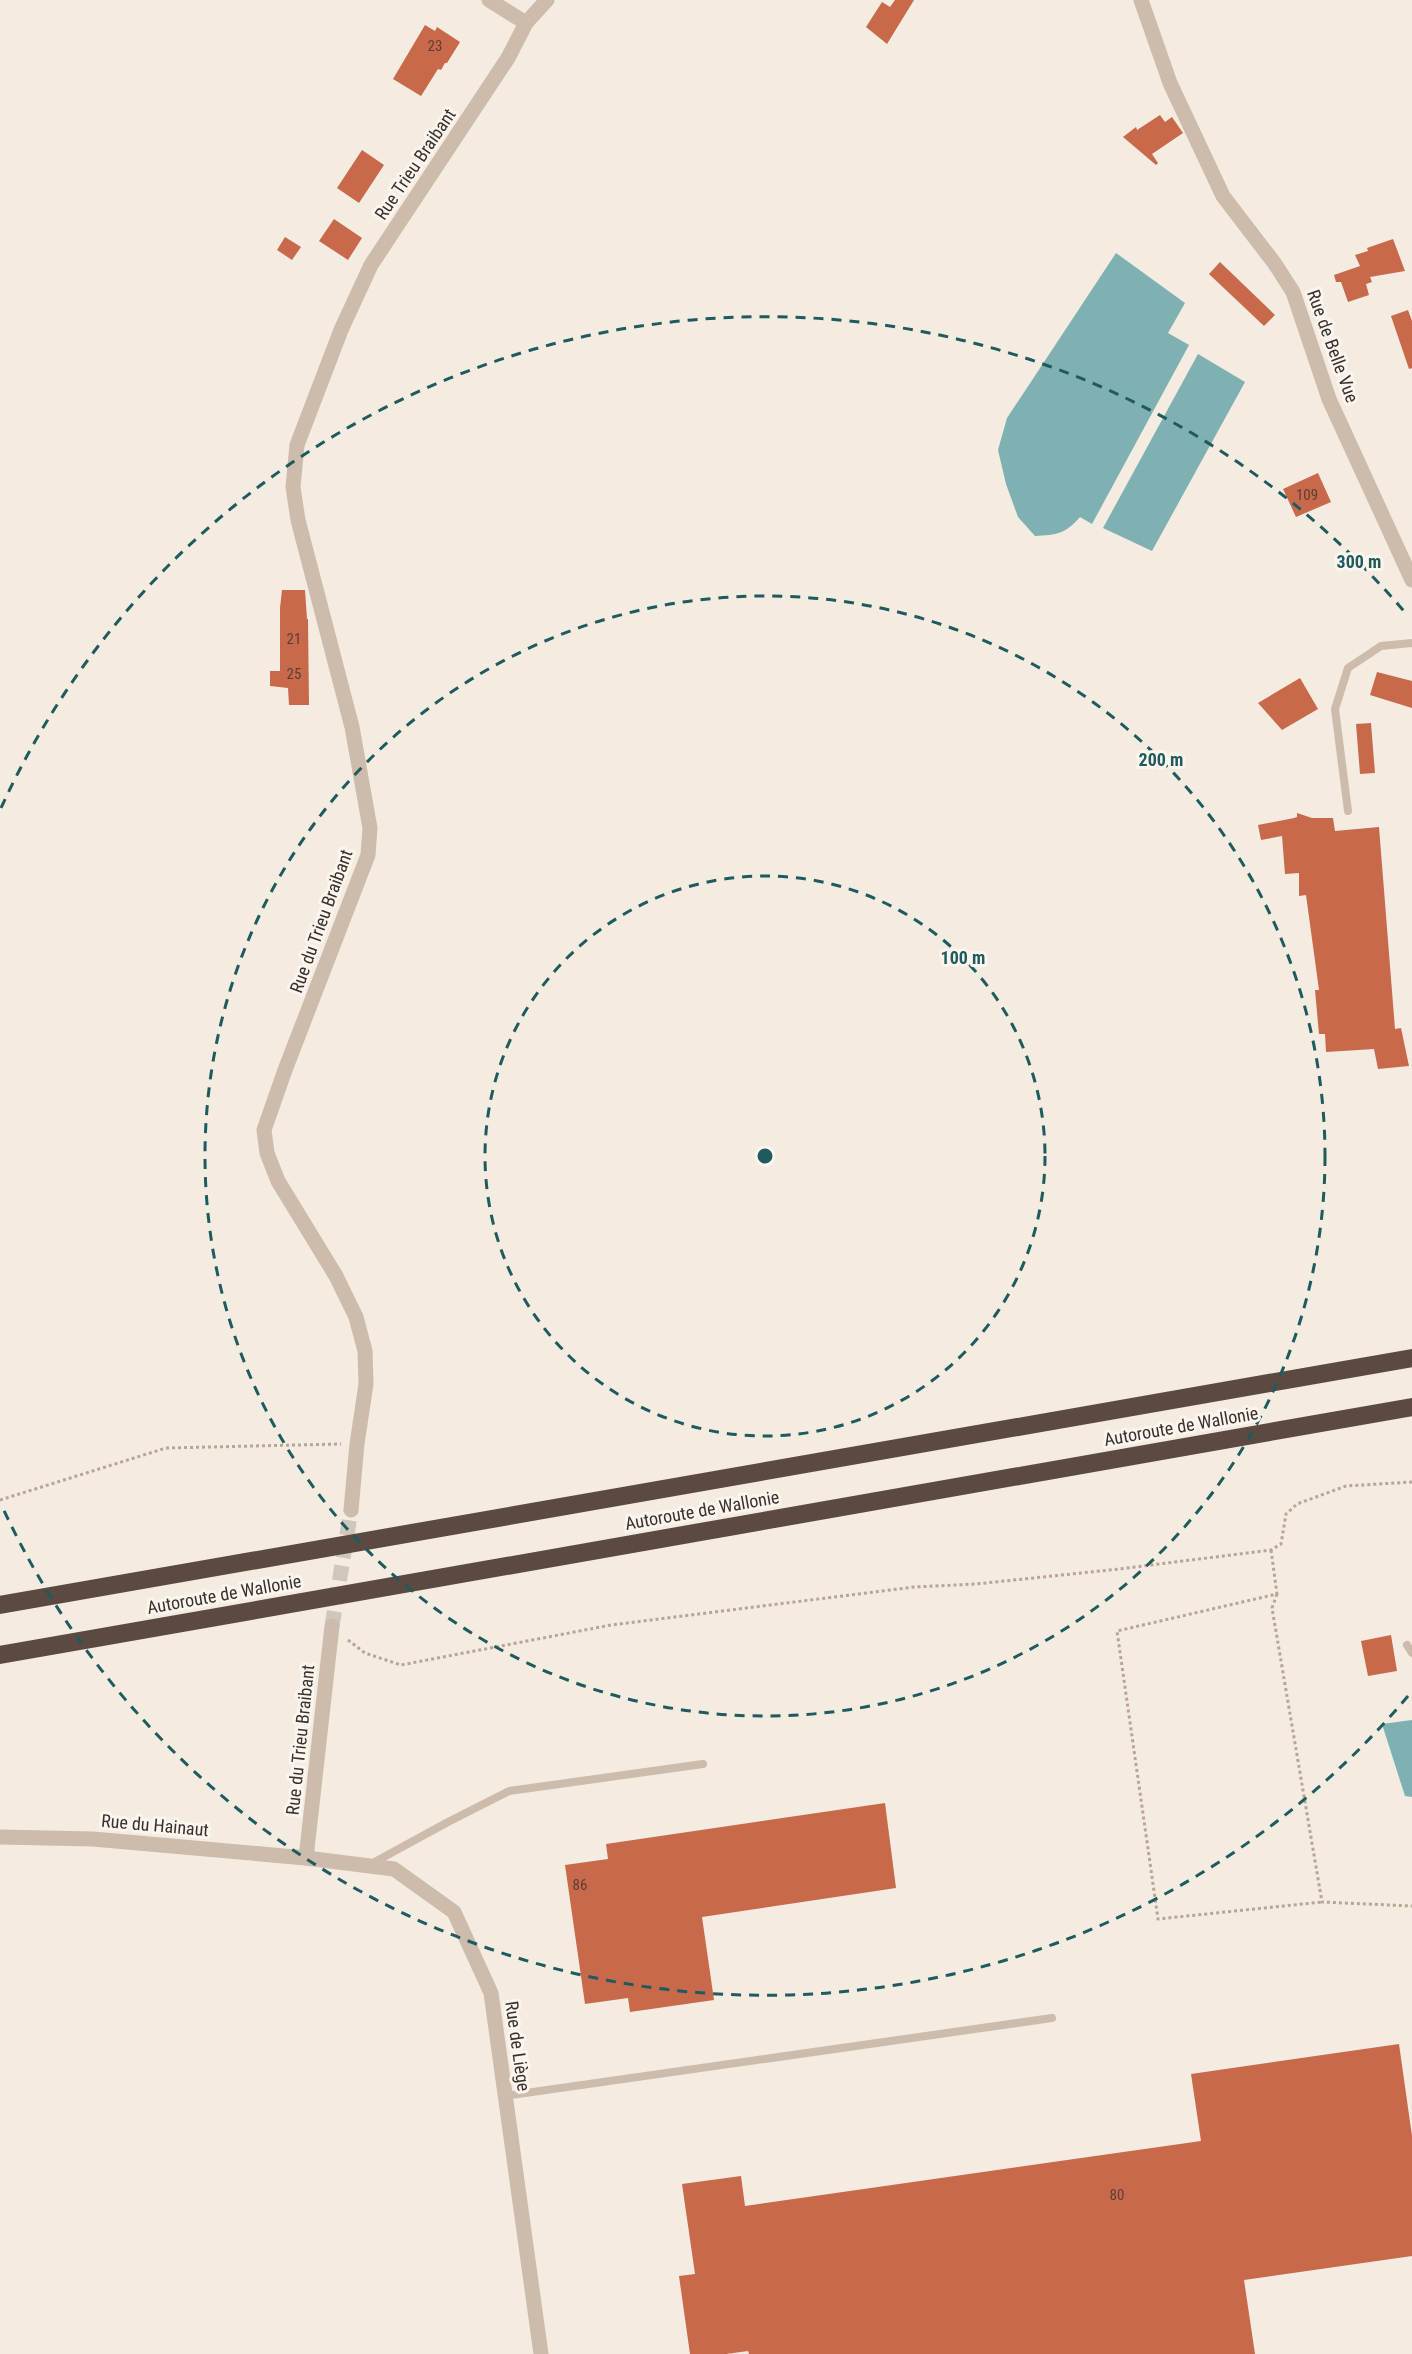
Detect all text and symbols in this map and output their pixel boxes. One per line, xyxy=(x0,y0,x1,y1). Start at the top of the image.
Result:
house number: 23 xyxy=(428,37,442,55)
street label: Rue Trieu Braibant xyxy=(370,105,460,223)
street label: Rue de Belle Vue xyxy=(1303,287,1363,405)
house number: 109 xyxy=(1296,486,1318,504)
text: 300 m xyxy=(1337,551,1381,572)
house number: 21 xyxy=(287,630,301,648)
house number: 25 xyxy=(287,665,301,683)
text: 200 m xyxy=(1139,749,1183,770)
street label: Rue du Trieu Braibant xyxy=(285,846,357,996)
text: 100 m xyxy=(941,947,985,968)
centre of rings xyxy=(755,1146,775,1166)
street label: Autoroute de Wallonie xyxy=(1102,1402,1260,1450)
street label: Autoroute de Wallonie xyxy=(623,1486,781,1534)
street label: Autoroute de Wallonie xyxy=(145,1570,303,1618)
street label: Rue du Trieu Braibant xyxy=(282,1664,318,1816)
street label: Rue du Hainaut xyxy=(100,1810,210,1840)
house number: 86 xyxy=(573,1876,587,1894)
street label: Rue de Liège xyxy=(501,2000,535,2092)
house number: 80 xyxy=(1110,2186,1124,2204)

